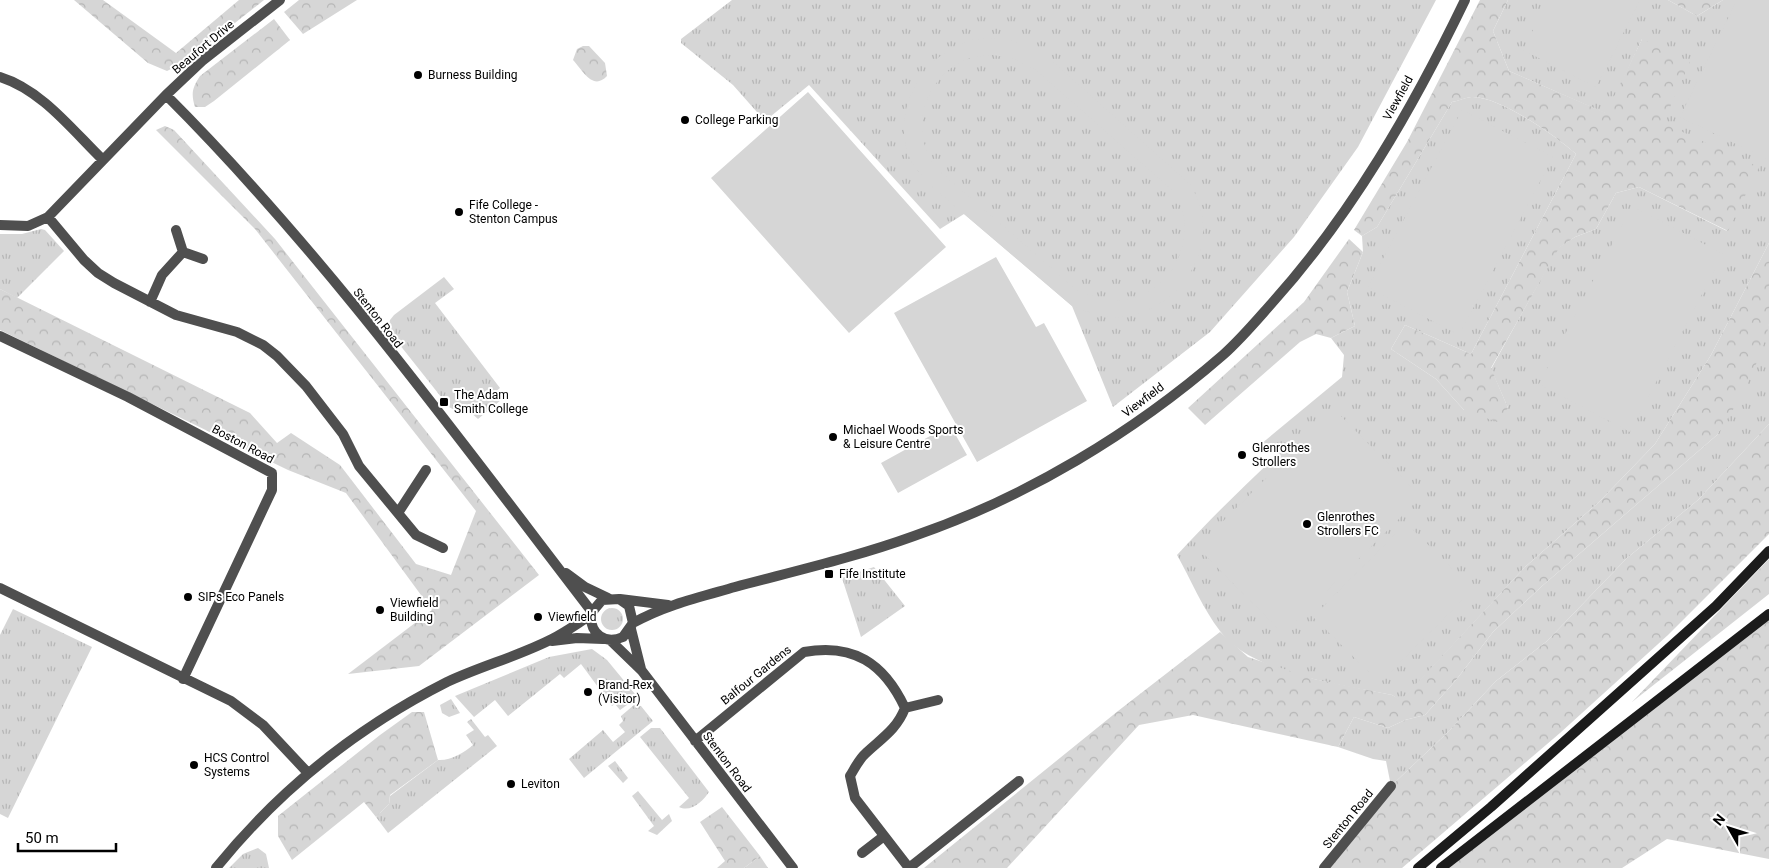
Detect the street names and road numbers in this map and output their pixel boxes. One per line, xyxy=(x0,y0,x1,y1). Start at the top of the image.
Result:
street label: Beaufort Drive xyxy=(169,17,237,77)
street label: Viewfield xyxy=(1380,73,1416,123)
street label: Stenton Road xyxy=(350,285,406,351)
street label: Viewfield xyxy=(1119,380,1167,420)
street label: Boston Road xyxy=(210,422,276,466)
street label: Balfour Gardens xyxy=(718,642,794,708)
street label: Stenton Road xyxy=(700,729,754,795)
street label: Stenton Road xyxy=(1320,787,1376,851)

